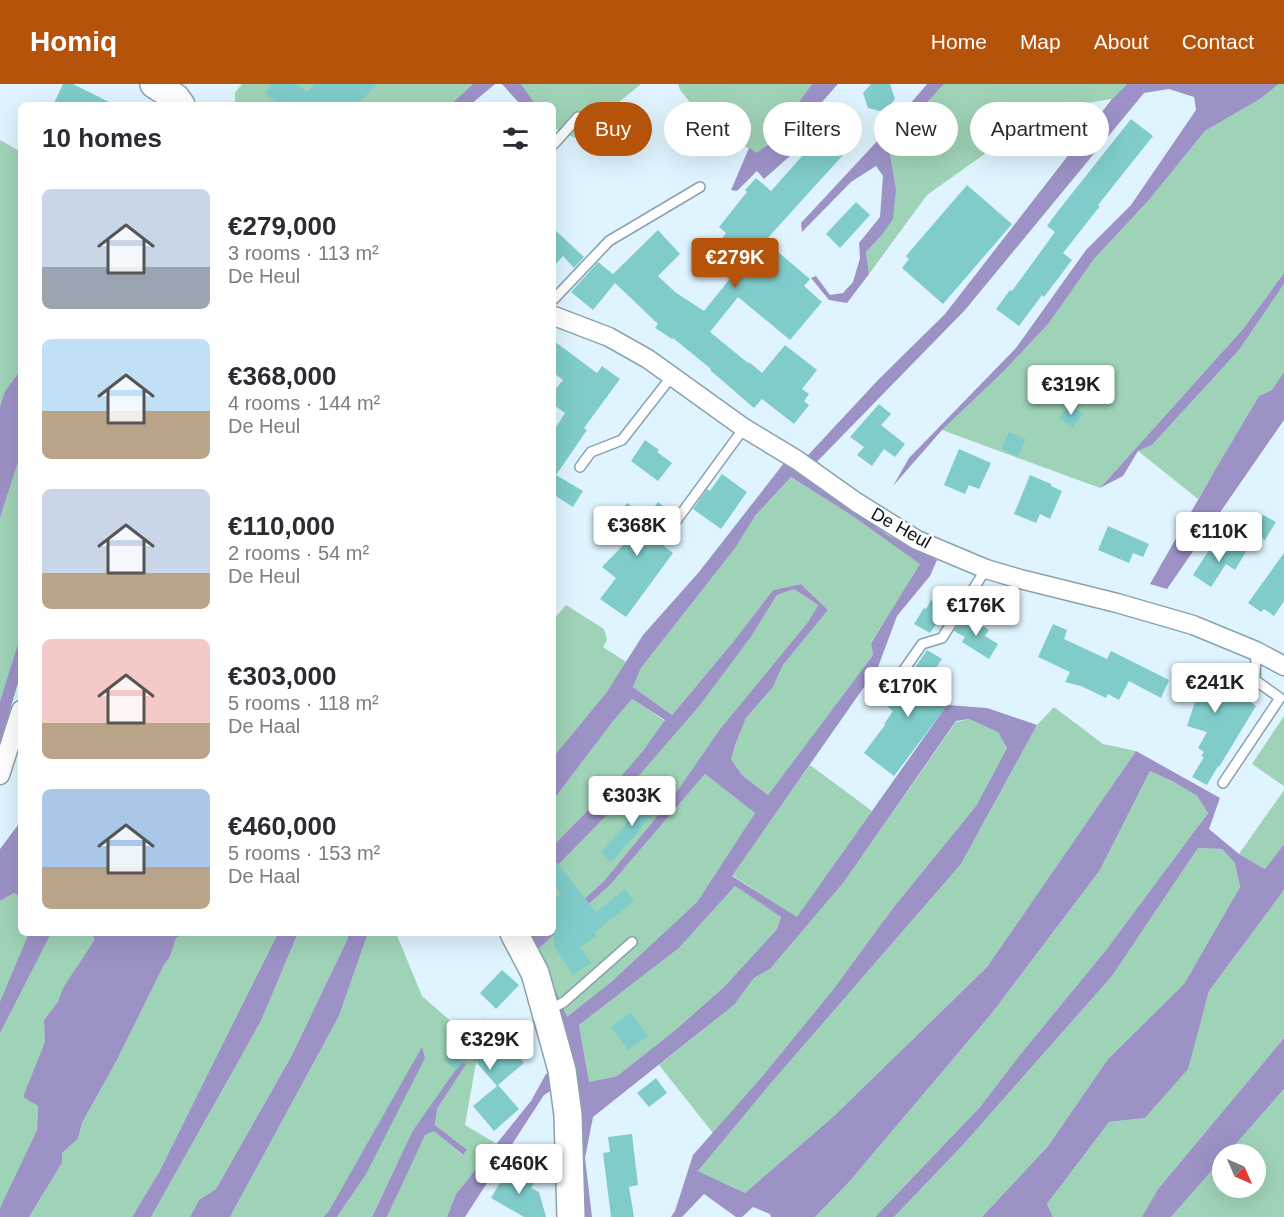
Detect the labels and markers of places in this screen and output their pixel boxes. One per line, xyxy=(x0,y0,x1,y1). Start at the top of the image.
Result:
pin: €279K xyxy=(693,238,777,289)
pin: €319K xyxy=(1029,365,1113,416)
pin: €368K xyxy=(595,506,679,557)
pin: €110K xyxy=(1177,512,1261,563)
pin: €176K xyxy=(934,586,1018,637)
pin: €241K xyxy=(1173,663,1257,714)
pin: €170K xyxy=(866,667,950,718)
pin: €303K xyxy=(590,776,674,827)
pin: €329K xyxy=(448,1020,532,1071)
pin: €460K xyxy=(477,1144,561,1195)

